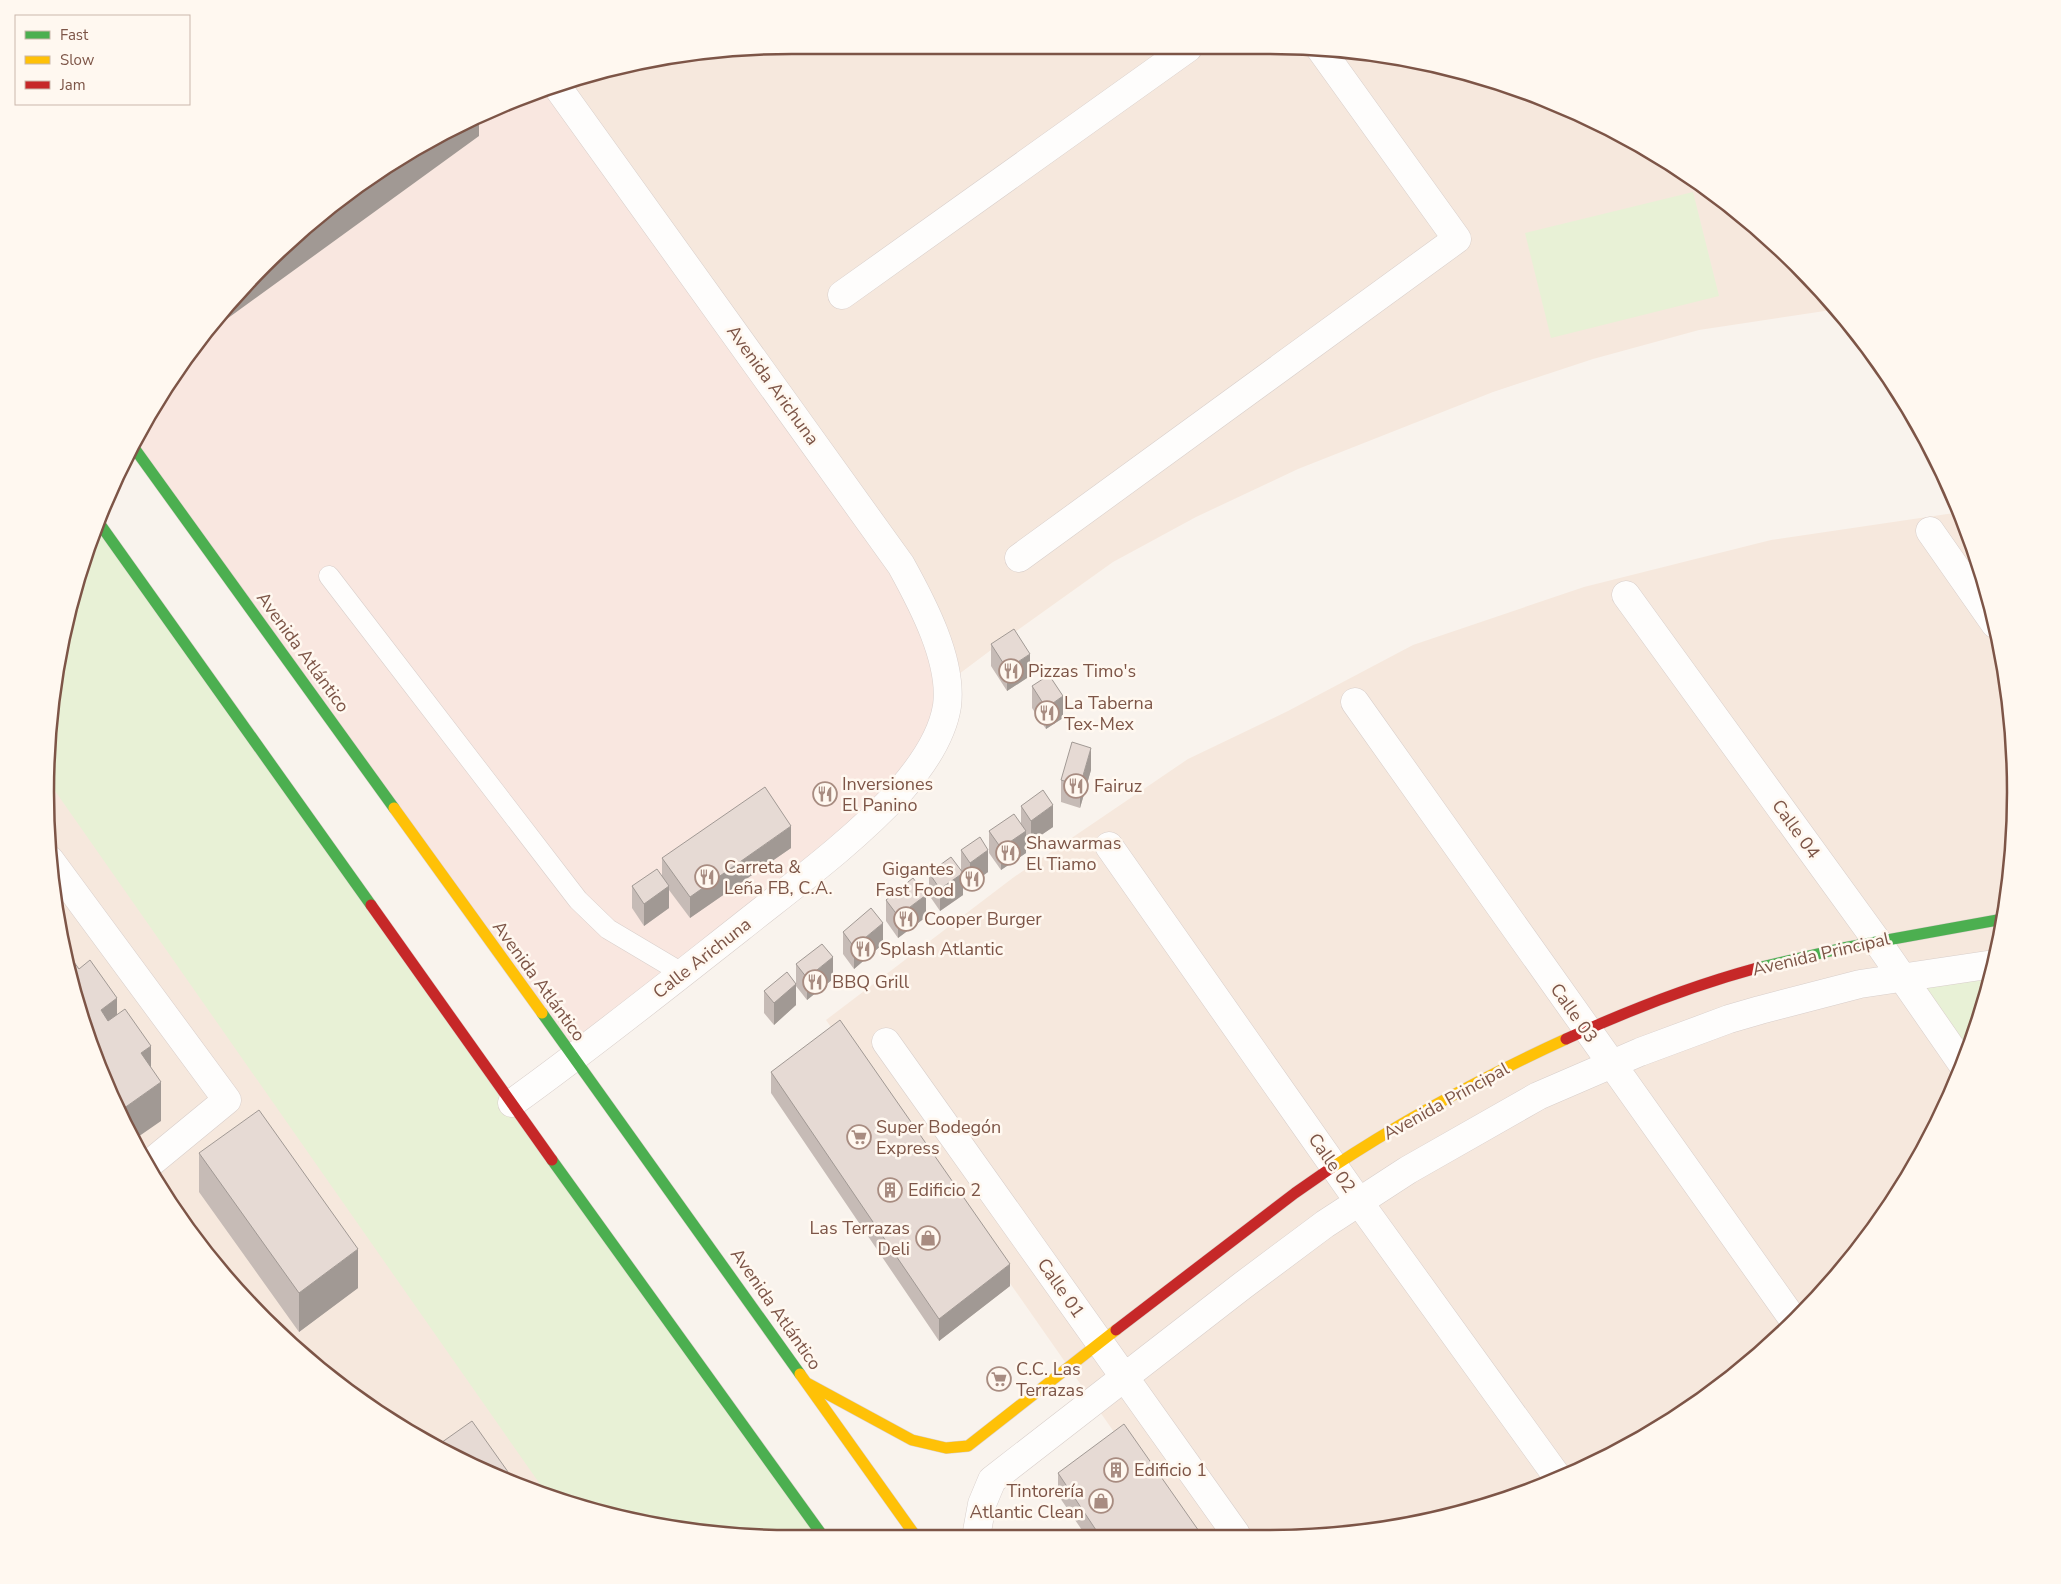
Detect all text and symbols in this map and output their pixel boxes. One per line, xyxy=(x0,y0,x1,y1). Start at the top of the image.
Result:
legend xyxy=(15,15,190,105)
text: Fast xyxy=(60,25,89,45)
text: Slow xyxy=(60,50,95,70)
text: Jam xyxy=(59,75,86,95)
street label: Avenida Arichuna xyxy=(721,320,825,450)
street label: Avenida Atlántico xyxy=(251,587,355,717)
restaurant icon: Pizzas Timo's xyxy=(998,658,1024,684)
place label: Pizzas Timo's xyxy=(1028,659,1136,683)
place label: La Taberna Tex-Mex xyxy=(1064,691,1153,736)
restaurant icon: La Taberna Tex-Mex xyxy=(1034,700,1060,726)
place label: Inversiones El Panino xyxy=(842,772,933,817)
restaurant icon: Fairuz xyxy=(1063,773,1089,799)
place label: Fairuz xyxy=(1094,774,1142,798)
restaurant icon: Inversiones El Panino xyxy=(812,781,838,807)
street label: Calle 04 xyxy=(1766,795,1826,864)
place label: Shawarmas El Tiamo xyxy=(1026,831,1121,876)
restaurant icon: Shawarmas El Tiamo xyxy=(995,840,1021,866)
place label: Carreta & Leña FB, C.A. xyxy=(724,855,833,900)
place label: Gigantes Fast Food xyxy=(875,857,954,902)
restaurant icon: Carreta & Leña FB, C.A. xyxy=(694,864,720,890)
restaurant icon: Gigantes Fast Food xyxy=(959,866,985,892)
restaurant icon: Cooper Burger xyxy=(893,906,919,932)
place label: Cooper Burger xyxy=(924,907,1042,931)
street label: Calle Arichuna xyxy=(648,912,756,1004)
street label: Avenida Atlántico xyxy=(487,916,591,1046)
street label: Avenida Principal xyxy=(1750,926,1893,981)
restaurant icon: Splash Atlantic xyxy=(850,936,876,962)
place label: Splash Atlantic xyxy=(880,937,1003,961)
restaurant icon: BBQ Grill xyxy=(802,969,828,995)
place label: BBQ Grill xyxy=(832,970,910,994)
street label: Calle 03 xyxy=(1545,978,1603,1048)
street label: Avenida Principal xyxy=(1379,1056,1514,1146)
place label: Super Bodegón Express xyxy=(876,1115,1001,1160)
supermarket icon: Super Bodegón Express xyxy=(846,1124,872,1150)
street label: Calle 02 xyxy=(1303,1128,1361,1198)
building icon: Edificio 2 xyxy=(877,1177,903,1203)
place label: Edificio 2 xyxy=(908,1178,981,1202)
place label: Las Terrazas Deli xyxy=(810,1216,910,1261)
shop icon: Las Terrazas Deli xyxy=(915,1225,941,1251)
street label: Avenida Atlántico xyxy=(725,1243,827,1375)
street label: Calle 01 xyxy=(1032,1253,1090,1323)
place label: C.C. Las Terrazas xyxy=(1016,1357,1084,1402)
supermarket icon: C.C. Las Terrazas xyxy=(986,1366,1012,1392)
building icon: Edificio 1 xyxy=(1103,1457,1129,1483)
place label: Edificio 1 xyxy=(1134,1458,1207,1482)
place label: Tintorería Atlantic Clean xyxy=(970,1479,1084,1524)
shop icon: Tintorería Atlantic Clean xyxy=(1088,1488,1114,1514)

